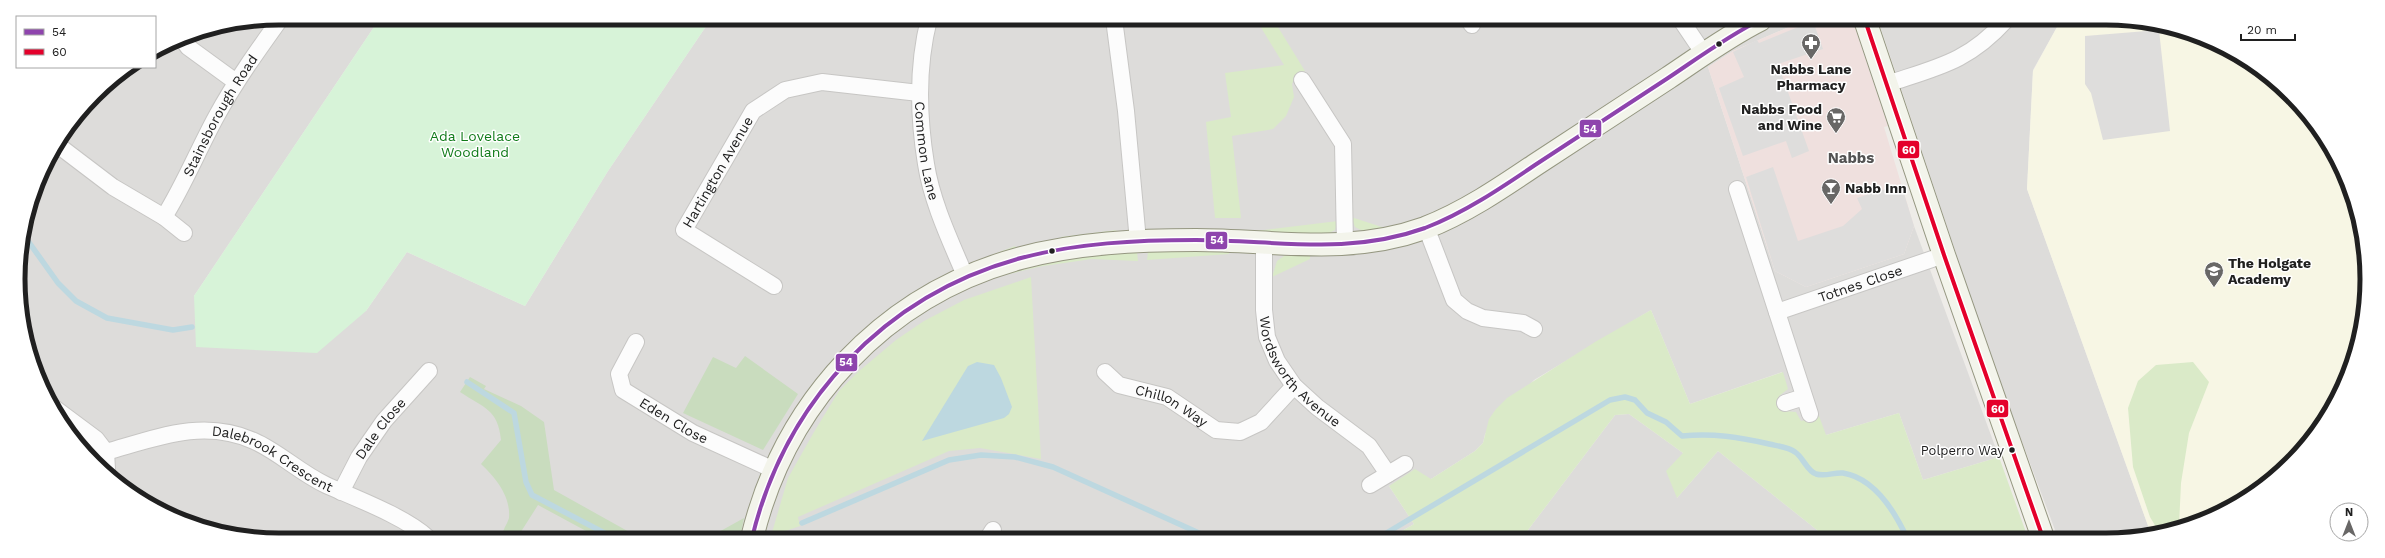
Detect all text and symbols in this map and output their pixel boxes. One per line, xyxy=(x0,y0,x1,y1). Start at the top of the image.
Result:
legend xyxy=(16,16,156,68)
scale bar xyxy=(2241,16,2295,42)
text: 20 m xyxy=(2247,23,2277,37)
text: 54 xyxy=(52,25,66,39)
pharmacy icon: Nabbs Lane Pharmacy xyxy=(1800,32,1822,60)
unlabelled marker xyxy=(1714,39,1724,49)
text: 60 xyxy=(52,45,67,59)
street label: Stainsborough Road xyxy=(180,51,261,179)
place label: Nabbs Lane Pharmacy xyxy=(1771,61,1851,93)
street label: Common Lane xyxy=(912,101,942,202)
place label: Nabbs Food and Wine xyxy=(1741,101,1822,133)
supermarket icon: Nabbs Food and Wine xyxy=(1825,106,1847,134)
street label: Hartington Avenue xyxy=(679,114,756,230)
line badge: 54 xyxy=(1579,119,1602,138)
text: 54 xyxy=(1583,123,1597,136)
park label: Ada Lovelace Woodland xyxy=(430,128,520,160)
line badge: 60 xyxy=(1897,140,1920,159)
text: 60 xyxy=(1902,144,1916,157)
district label: Nabbs xyxy=(1828,149,1874,167)
bar icon: Nabb Inn xyxy=(1820,177,1842,205)
place label: Nabb Inn xyxy=(1845,180,1907,196)
line badge: 54 xyxy=(1205,231,1228,250)
text: 54 xyxy=(1210,234,1224,247)
unlabelled marker xyxy=(1047,246,1057,256)
place label: The Holgate Academy xyxy=(2228,255,2311,287)
school or university icon: The Holgate Academy xyxy=(2203,260,2225,288)
street label: Totnes Close xyxy=(1816,262,1904,305)
street label: Wordsworth Avenue xyxy=(1257,315,1344,430)
line badge: 54 xyxy=(835,353,858,372)
text: 54 xyxy=(839,356,853,369)
street label: Chillon Way xyxy=(1134,381,1211,430)
street label: Eden Close xyxy=(637,394,710,447)
street label: Dale Close xyxy=(352,395,409,462)
line badge: 60 xyxy=(1986,399,2009,418)
text: 60 xyxy=(1991,403,2005,416)
street label: Dalebrook Crescent xyxy=(211,423,335,495)
place label: Polperro Way xyxy=(1921,443,2004,458)
marker: Polperro Way xyxy=(2007,445,2017,455)
north arrow xyxy=(2329,502,2369,542)
text: N xyxy=(2345,506,2353,519)

